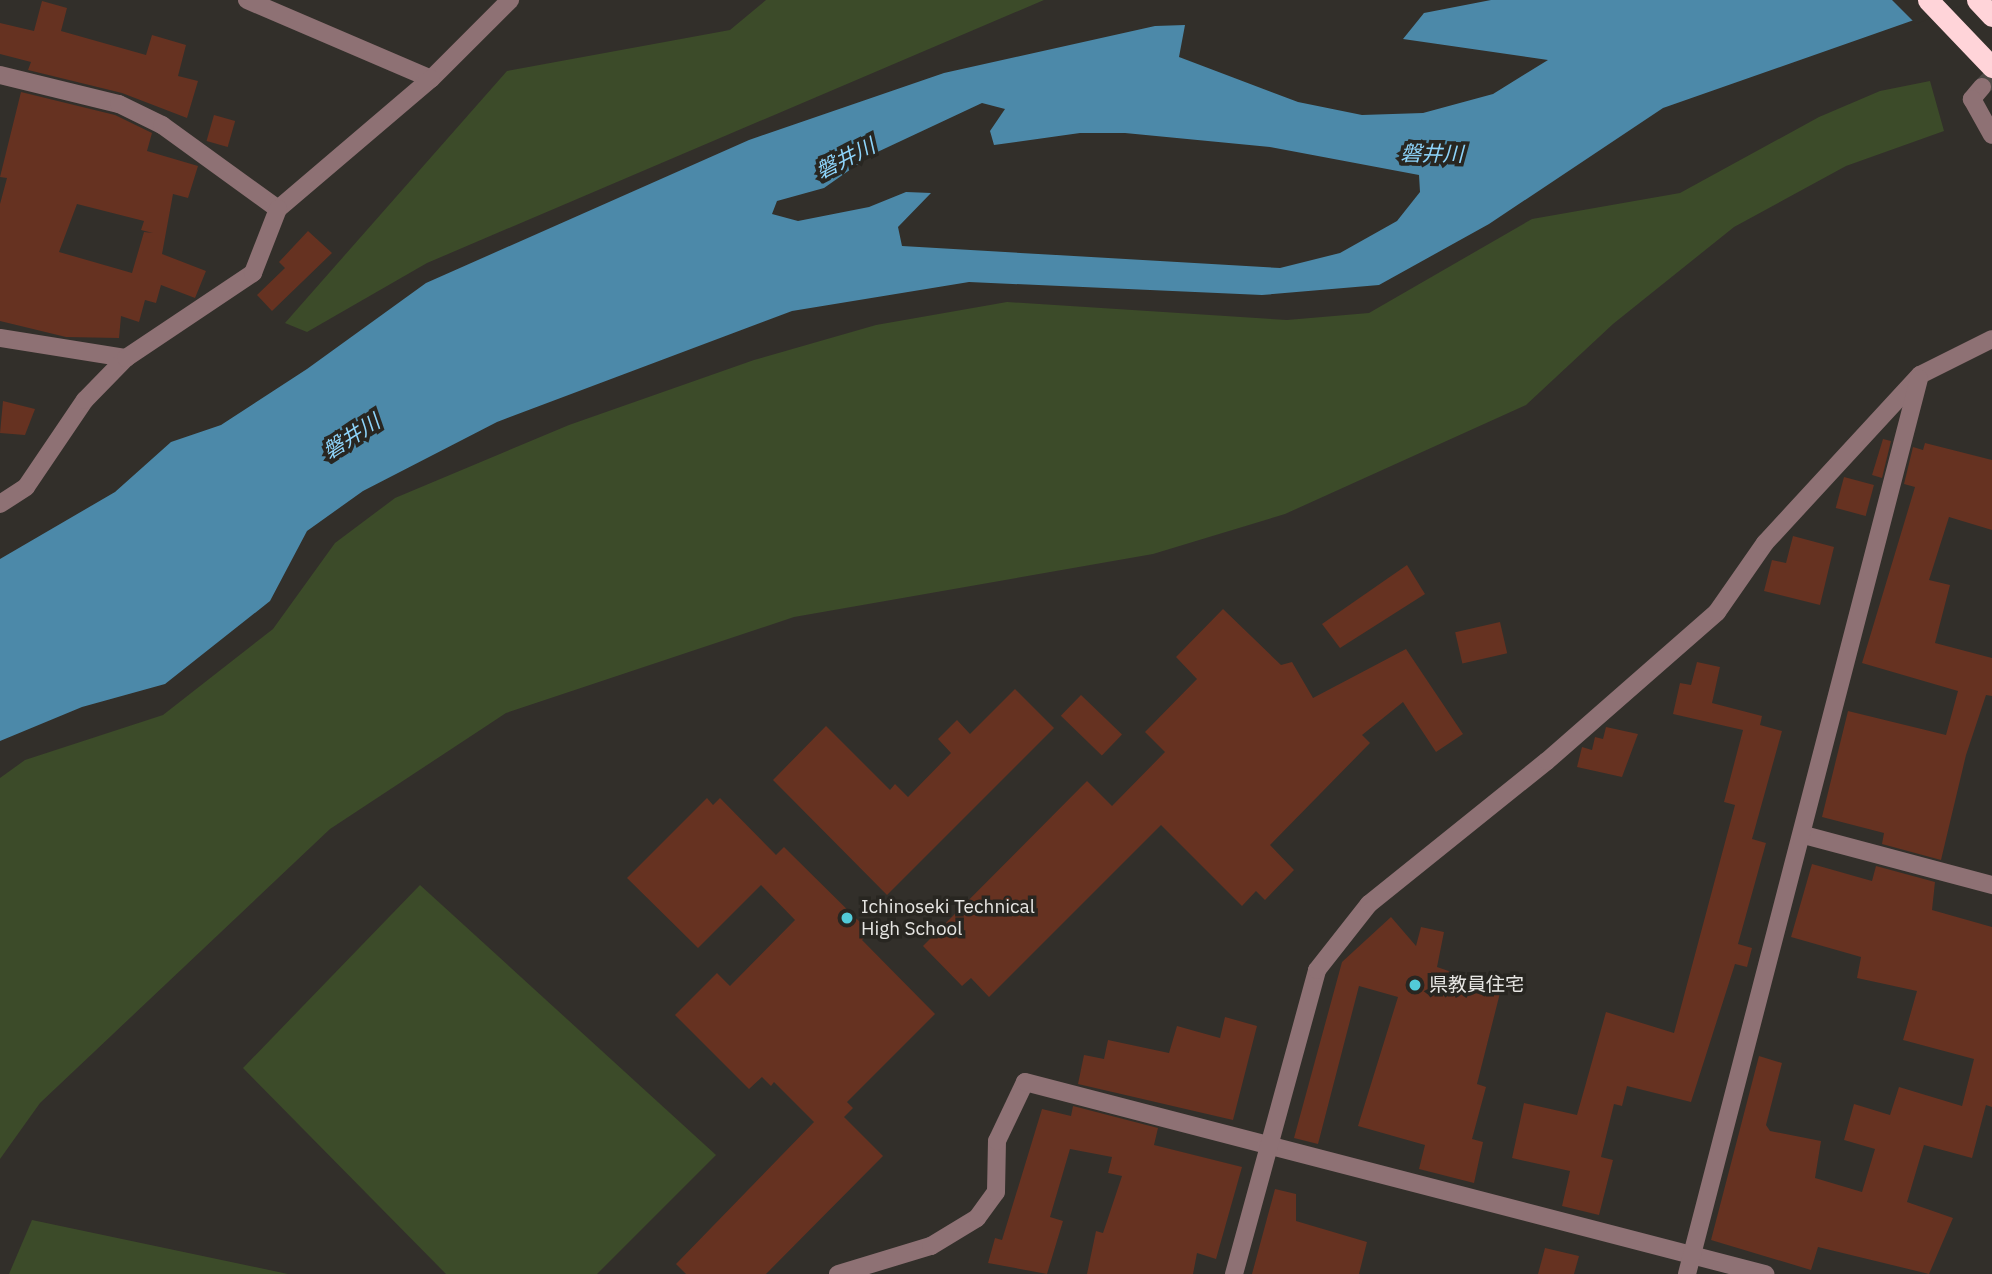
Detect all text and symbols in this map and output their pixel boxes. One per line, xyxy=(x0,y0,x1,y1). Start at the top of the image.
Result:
water label: 磐井川 xyxy=(811,132,879,184)
water label: 磐井川 xyxy=(1400,140,1464,166)
water label: 磐井川 xyxy=(318,408,384,464)
place label: Ichinoseki Technical High School xyxy=(861,896,1035,940)
marker: Ichinoseki Technical High School xyxy=(839,910,855,926)
place label: 県教員住宅 xyxy=(1429,974,1524,996)
marker: 県教員住宅 xyxy=(1407,977,1423,993)

